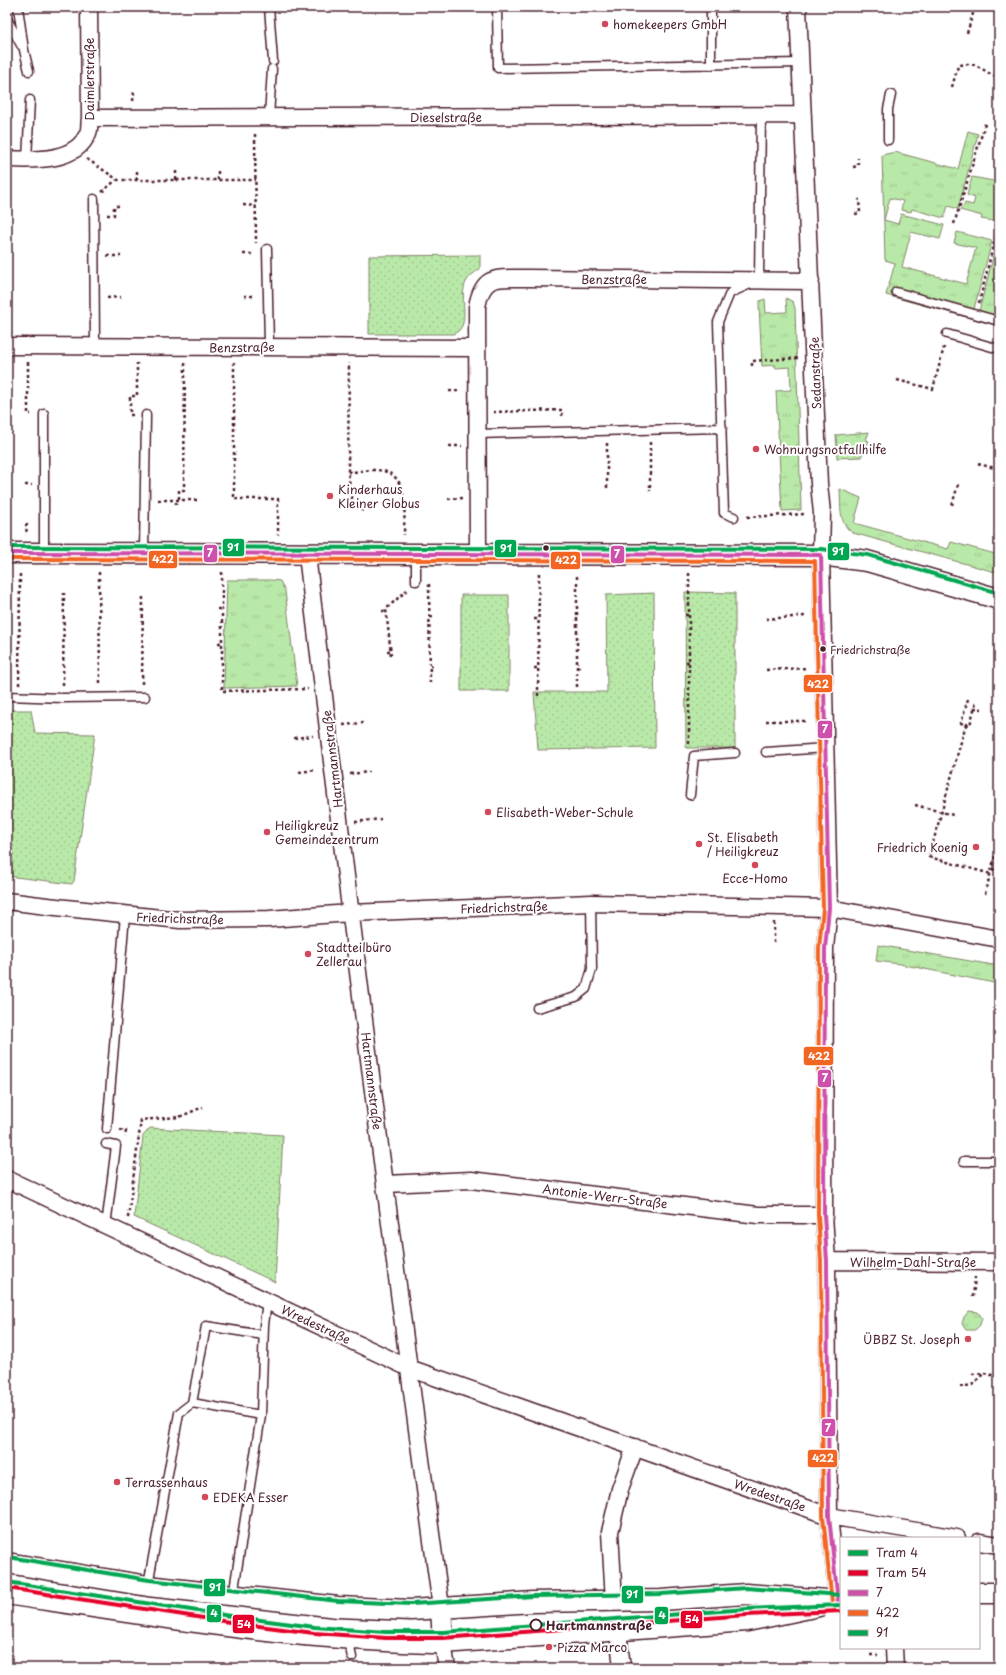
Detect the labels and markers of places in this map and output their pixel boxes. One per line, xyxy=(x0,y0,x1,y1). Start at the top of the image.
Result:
place label: homekeepers GmbH xyxy=(613,15,727,33)
marker: homekeepers GmbH xyxy=(600,19,610,29)
place label: Wohnungsnotfallhilfe xyxy=(764,440,887,458)
marker: Wohnungsnotfallhilfe xyxy=(751,444,761,454)
place label: Kinderhaus Kleiner Globus xyxy=(338,480,420,512)
marker: Kinderhaus Kleiner Globus xyxy=(325,491,335,501)
unlabelled marker xyxy=(541,543,551,553)
place label: Friedrichstraße xyxy=(830,641,910,658)
marker: Friedrichstraße xyxy=(818,644,828,654)
place label: Elisabeth-Weber-Schule xyxy=(496,803,634,821)
marker: Elisabeth-Weber-Schule xyxy=(483,807,493,817)
place label: Heiligkreuz Gemeindezentrum xyxy=(275,816,379,848)
marker: Heiligkreuz Gemeindezentrum xyxy=(262,827,272,837)
place label: St. Elisabeth / Heiligkreuz xyxy=(707,828,779,860)
place label: Friedrich Koenig xyxy=(877,838,968,856)
marker: St. Elisabeth / Heiligkreuz xyxy=(694,839,704,849)
marker: Friedrich Koenig xyxy=(971,842,981,852)
marker: Ecce-Homo xyxy=(750,860,760,870)
place label: Ecce-Homo xyxy=(722,869,788,887)
place label: Stadtteilbüro Zellerau xyxy=(316,938,392,970)
marker: Stadtteilbüro Zellerau xyxy=(303,949,313,959)
place label: ÜBBZ St. Joseph xyxy=(863,1330,960,1348)
marker: ÜBBZ St. Joseph xyxy=(963,1334,973,1344)
place label: Terrassenhaus xyxy=(125,1473,208,1491)
marker: Terrassenhaus xyxy=(112,1477,122,1487)
place label: EDEKA Esser xyxy=(213,1488,289,1506)
marker: EDEKA Esser xyxy=(200,1492,210,1502)
place label: Hartmannstraße xyxy=(546,1616,652,1634)
marker: Hartmannstraße xyxy=(529,1618,543,1632)
place label: Pizza Marco xyxy=(557,1638,628,1656)
marker: Pizza Marco xyxy=(544,1642,554,1652)

